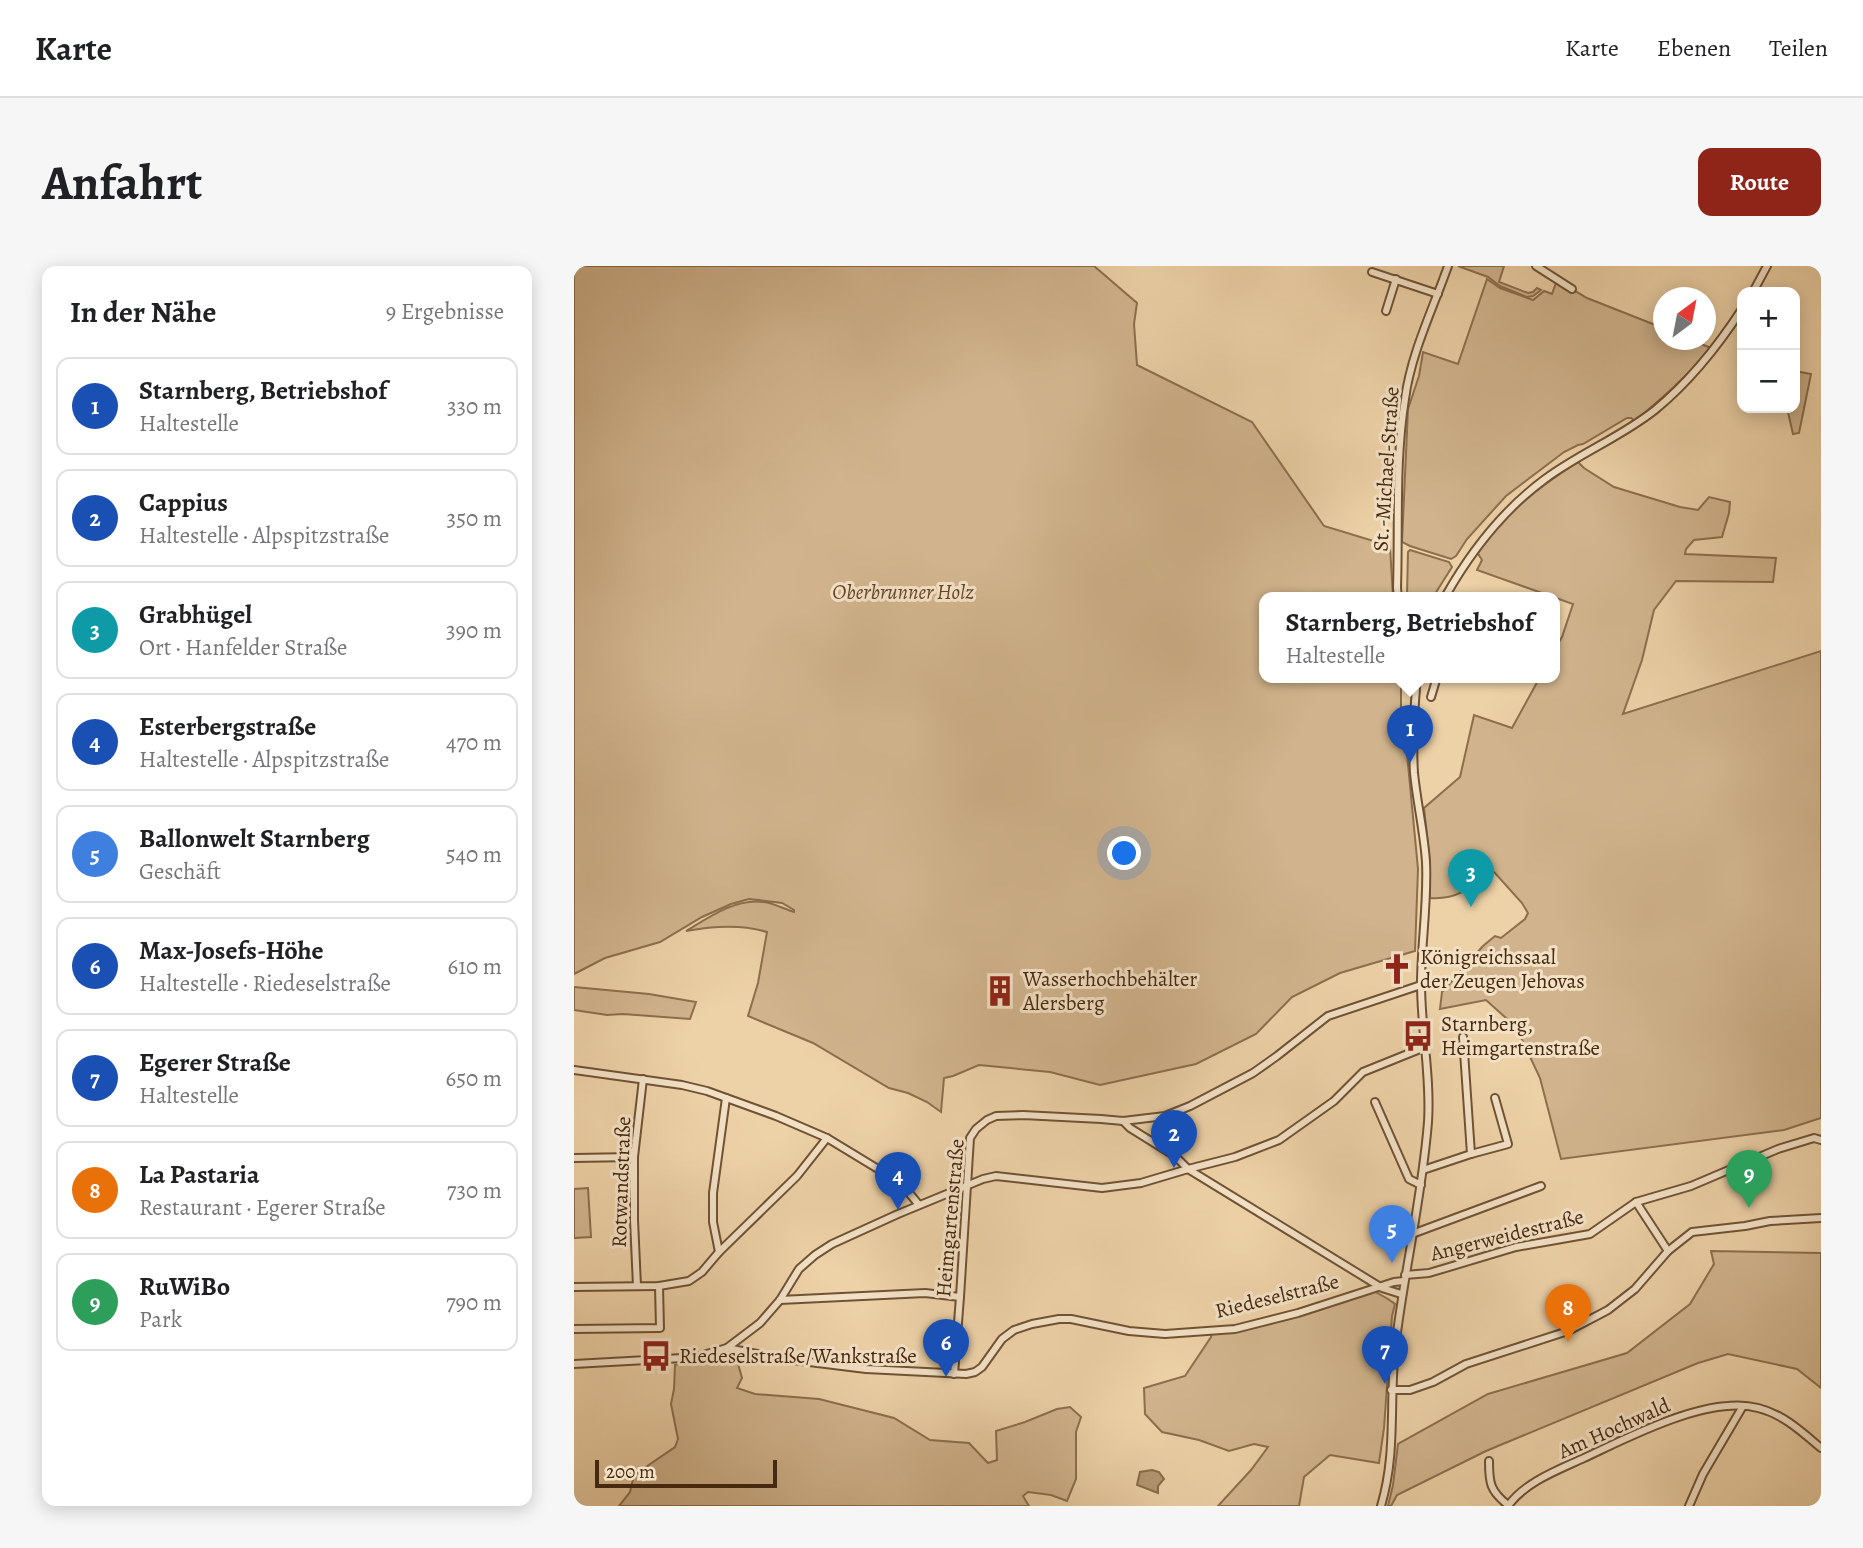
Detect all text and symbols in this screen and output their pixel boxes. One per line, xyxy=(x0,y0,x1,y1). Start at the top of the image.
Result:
text: Karte xyxy=(35,26,112,71)
text: Karte xyxy=(1565,32,1619,64)
text: Ebenen xyxy=(1657,32,1731,64)
text: Teilen xyxy=(1769,32,1828,64)
button: Route xyxy=(1698,148,1821,216)
text: Anfahrt xyxy=(42,149,202,216)
north arrow xyxy=(1653,287,1716,350)
map controls xyxy=(1737,287,1800,413)
button: + xyxy=(1737,287,1800,350)
text: In der Nähe xyxy=(70,292,216,332)
text: 9 Ergebnisse xyxy=(386,296,504,327)
button: − xyxy=(1737,350,1800,413)
text: Starnberg, Betriebshof xyxy=(139,373,387,408)
street label: St.-Michael-Straße xyxy=(1366,386,1406,552)
text: 1 xyxy=(91,391,99,422)
text: 330 m xyxy=(447,391,502,422)
text: Haltestelle xyxy=(139,408,239,439)
text: Cappius xyxy=(139,485,228,520)
text: 2 xyxy=(89,503,101,534)
text: 350 m xyxy=(447,503,502,534)
text: Haltestelle · Alpspitzstraße xyxy=(139,520,389,551)
park label: Oberbrunner Holz xyxy=(832,578,974,606)
popup xyxy=(1259,592,1560,683)
text: Grabhügel xyxy=(139,597,252,632)
text: Starnberg, Betriebshof xyxy=(1285,605,1534,640)
text: 3 xyxy=(90,615,100,646)
text: 390 m xyxy=(446,615,502,646)
text: Ort · Hanfelder Straße xyxy=(139,632,347,663)
text: Haltestelle xyxy=(1285,640,1385,671)
pin: 1 xyxy=(1387,705,1433,763)
text: Esterbergstraße xyxy=(139,709,316,744)
text: 4 xyxy=(90,727,100,758)
text: 470 m xyxy=(446,727,502,758)
text: Haltestelle · Alpspitzstraße xyxy=(139,744,389,775)
text: Ballonwelt Starnberg xyxy=(139,821,370,856)
your location xyxy=(1107,836,1141,870)
text: 5 xyxy=(90,839,100,870)
text: 540 m xyxy=(446,839,502,870)
pin: 3 xyxy=(1448,849,1494,907)
text: Geschäft xyxy=(139,856,221,887)
text: Max-Josefs-Höhe xyxy=(139,933,324,968)
place label: Königreichssaal der Zeugen Jehovas xyxy=(1420,943,1585,995)
text: 6 xyxy=(90,951,100,982)
text: 610 m xyxy=(448,951,502,982)
church icon: Königreichssaal der Zeugen Jehovas xyxy=(1380,952,1414,986)
place label: Wasserhochbehälter Alersberg xyxy=(1022,965,1197,1017)
text: Haltestelle · Riedeselstraße xyxy=(139,968,391,999)
building icon: Wasserhochbehälter Alersberg xyxy=(983,974,1017,1008)
place label: Starnberg, Heimgartenstraße xyxy=(1441,1010,1600,1062)
bus stop icon: Starnberg, Heimgartenstraße xyxy=(1401,1019,1435,1053)
text: Egerer Straße xyxy=(139,1045,291,1080)
text: 7 xyxy=(90,1063,100,1094)
text: 650 m xyxy=(446,1063,502,1094)
text: Haltestelle xyxy=(139,1080,239,1111)
pin: 2 xyxy=(1151,1110,1197,1168)
street label: Rotwandstraße xyxy=(605,1116,637,1248)
street label: Heimgartenstraße xyxy=(929,1138,971,1298)
pin: 9 xyxy=(1726,1150,1772,1208)
pin: 4 xyxy=(875,1152,921,1210)
text: La Pastaria xyxy=(139,1157,260,1192)
text: 8 xyxy=(89,1175,101,1206)
text: 730 m xyxy=(447,1175,502,1206)
text: Restaurant · Egerer Straße xyxy=(139,1192,386,1223)
street label: Angerweidestraße xyxy=(1427,1202,1587,1268)
pin: 5 xyxy=(1369,1205,1415,1263)
street label: Riedeselstraße xyxy=(1212,1267,1342,1325)
text: RuWiBo xyxy=(139,1269,230,1304)
pin: 8 xyxy=(1545,1284,1591,1342)
text: 9 xyxy=(90,1287,100,1318)
text: 790 m xyxy=(446,1287,502,1318)
text: Park xyxy=(139,1304,182,1335)
pin: 6 xyxy=(923,1319,969,1377)
pin: 7 xyxy=(1362,1326,1408,1384)
bus stop icon: Riedeselstraße/Wankstraße xyxy=(639,1339,673,1373)
place label: Riedeselstraße/Wankstraße xyxy=(679,1342,917,1370)
street label: Am Hochwald xyxy=(1553,1391,1675,1466)
scale bar xyxy=(595,1457,777,1489)
text: 200 m xyxy=(606,1459,655,1485)

